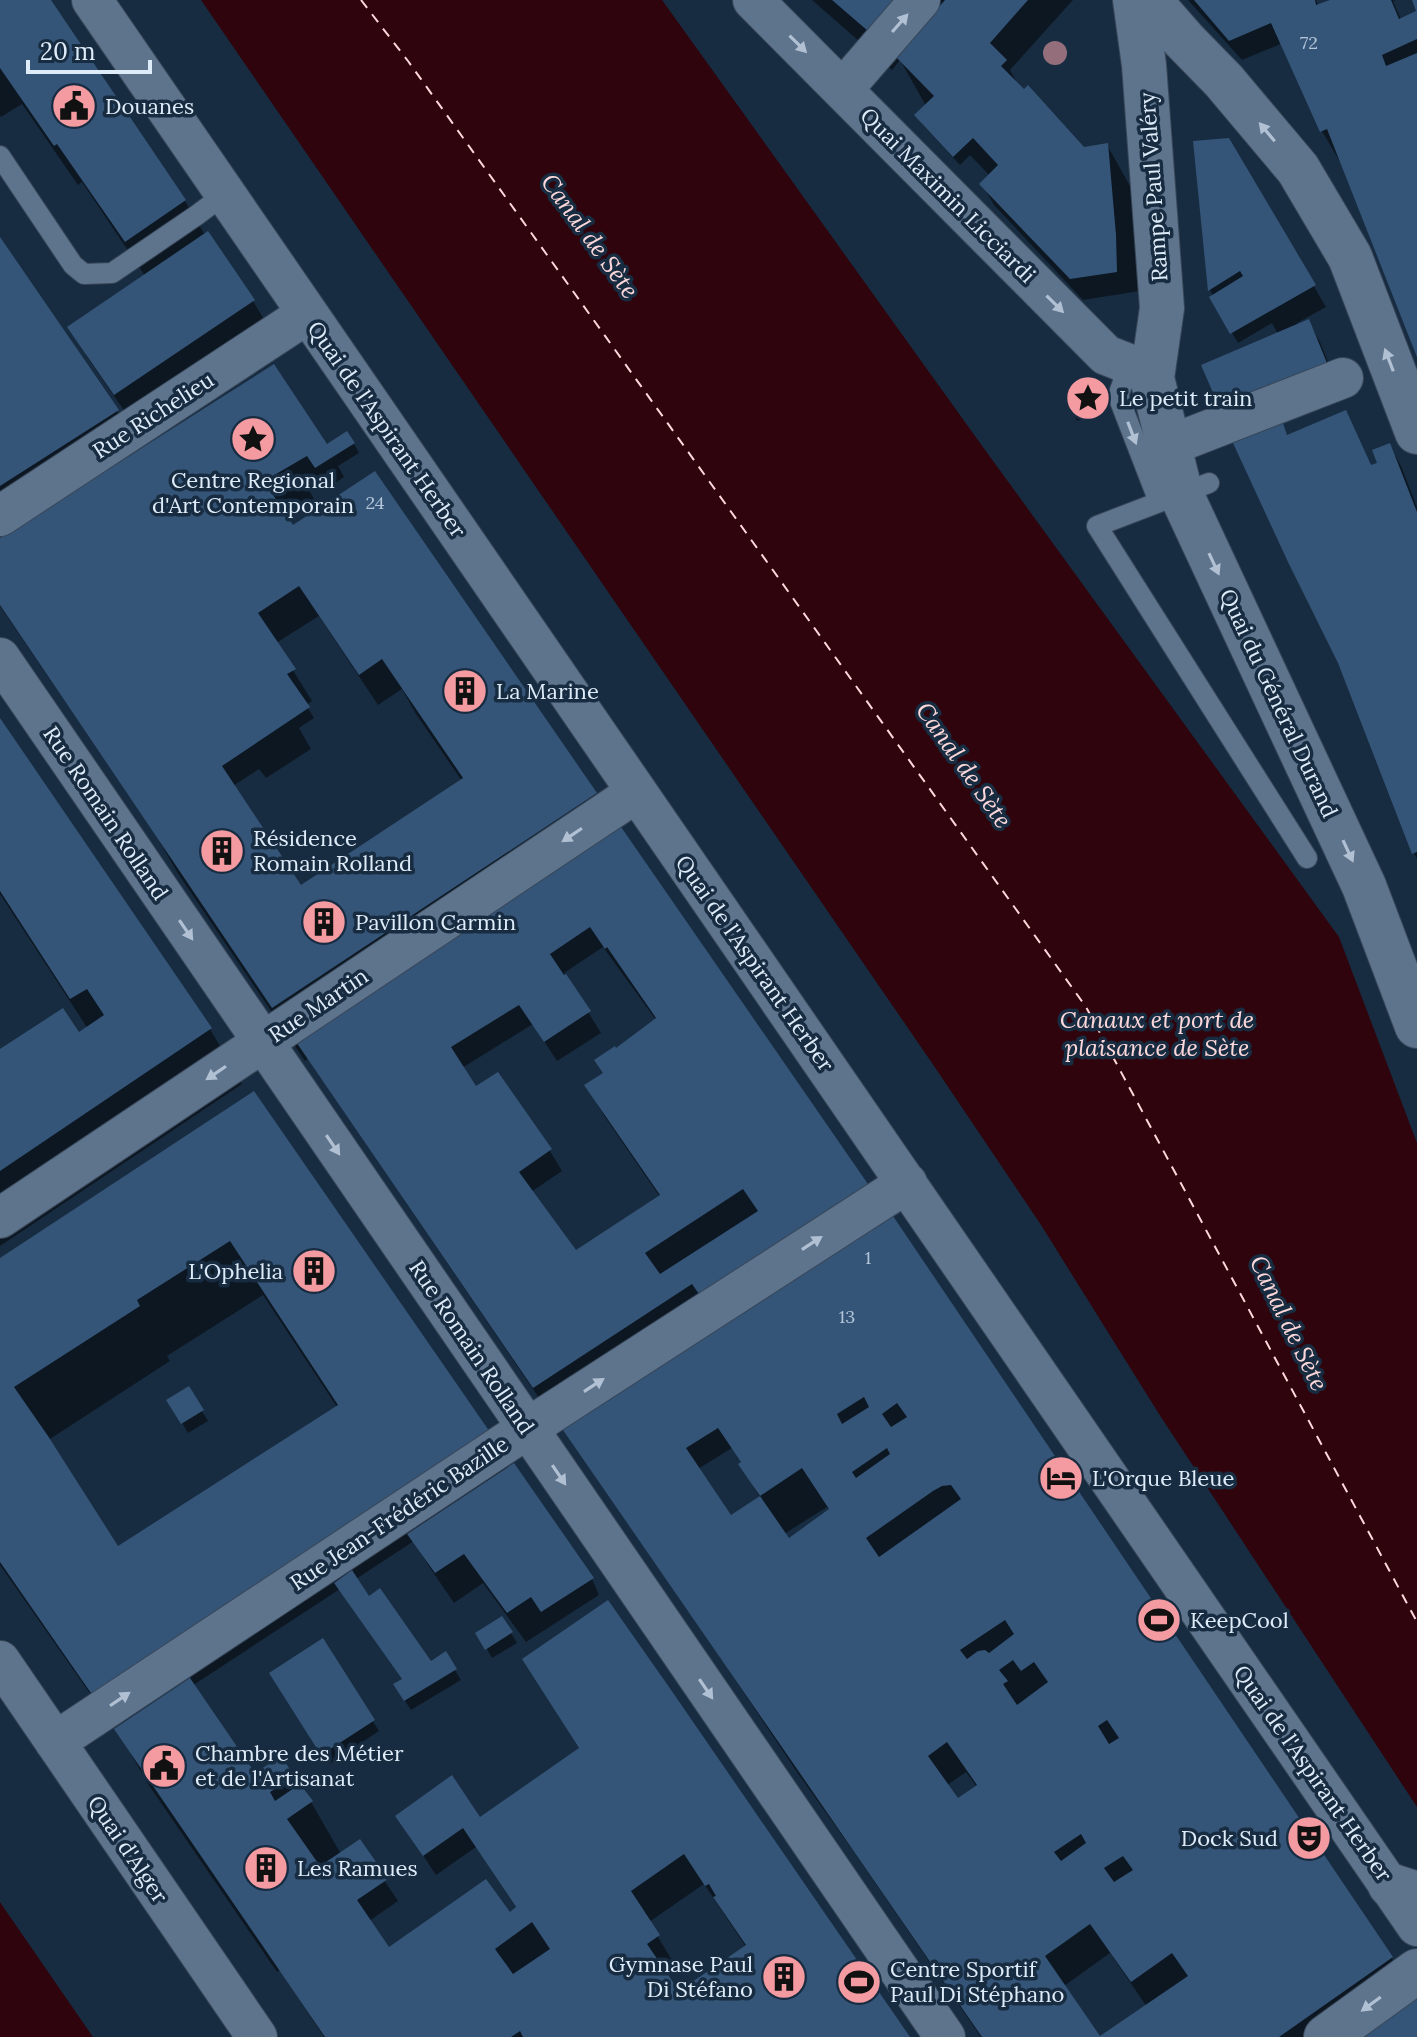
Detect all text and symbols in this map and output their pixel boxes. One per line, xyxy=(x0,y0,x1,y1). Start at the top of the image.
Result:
one-way arrow xyxy=(890,14,908,33)
scale bar xyxy=(28,24,150,74)
house number: 72 xyxy=(1300,31,1318,54)
one-way arrow xyxy=(788,35,807,53)
text: 20 m xyxy=(40,36,96,67)
public building icon: Douanes xyxy=(50,82,98,130)
street label: Rampe Paul Valéry xyxy=(1132,91,1174,283)
place label: Douanes xyxy=(105,92,194,120)
street label: Quai Maximin Licciardi xyxy=(854,101,1042,289)
one-way arrow xyxy=(1259,123,1276,143)
water label: Canal de Sète xyxy=(534,167,646,305)
one-way arrow xyxy=(1045,294,1064,313)
street label: Quai de l'Aspirant Herber xyxy=(302,315,473,543)
one-way arrow xyxy=(1382,348,1395,372)
street label: Rue Richelieu xyxy=(87,365,219,465)
place icon: Le petit train xyxy=(1064,374,1112,422)
place label: Le petit train xyxy=(1119,384,1252,412)
place icon: Centre Regional d'Art Contemporain xyxy=(229,415,277,463)
one-way arrow xyxy=(1126,421,1139,445)
place label: Centre Regional d'Art Contemporain xyxy=(152,466,354,519)
house number: 24 xyxy=(365,491,385,514)
one-way arrow xyxy=(1207,553,1221,576)
street label: Quai du Général Durand xyxy=(1214,584,1344,822)
building icon: La Marine xyxy=(441,667,489,715)
place label: La Marine xyxy=(496,677,599,705)
water label: Canal de Sète xyxy=(909,696,1019,834)
street label: Rue Romain Rolland xyxy=(37,721,175,905)
place label: Résidence Romain Rolland xyxy=(253,824,412,877)
building icon: Résidence Romain Rolland xyxy=(198,827,246,875)
one-way arrow xyxy=(561,827,583,842)
one-way arrow xyxy=(1341,839,1355,863)
street label: Quai de l'Aspirant Herber xyxy=(670,849,841,1077)
building icon: Pavillon Carmin xyxy=(300,898,348,946)
place label: Pavillon Carmin xyxy=(355,908,516,936)
one-way arrow xyxy=(178,920,193,941)
street label: Rue Martin xyxy=(263,962,373,1048)
water label: Canaux et port de plaisance de Sète xyxy=(1060,1004,1254,1063)
one-way arrow xyxy=(205,1065,227,1080)
one-way arrow xyxy=(325,1134,340,1155)
one-way arrow xyxy=(801,1236,822,1251)
house number: 1 xyxy=(865,1246,871,1269)
building icon: L'Ophelia xyxy=(290,1247,338,1295)
water label: Canal de Sète xyxy=(1243,1250,1335,1396)
street label: Rue Romain Rolland xyxy=(403,1255,541,1439)
place label: L'Ophelia xyxy=(188,1257,283,1285)
house number: 13 xyxy=(839,1305,855,1328)
one-way arrow xyxy=(583,1378,604,1393)
street label: Rue Jean-Frédéric Bazille xyxy=(285,1429,513,1597)
hotel icon: L'Orque Bleue xyxy=(1037,1454,1085,1502)
one-way arrow xyxy=(552,1464,567,1485)
place label: L'Orque Bleue xyxy=(1092,1464,1234,1492)
sports icon: KeepCool xyxy=(1135,1596,1183,1644)
place label: KeepCool xyxy=(1190,1606,1289,1634)
street label: Quai de l'Aspirant Herber xyxy=(1228,1659,1399,1887)
one-way arrow xyxy=(699,1678,713,1700)
one-way arrow xyxy=(109,1692,131,1706)
place label: Chambre des Métier et de l'Artisanat xyxy=(195,1739,404,1792)
public building icon: Chambre des Métier et de l'Artisanat xyxy=(140,1742,188,1790)
street label: Quai d'Alger xyxy=(82,1790,175,1909)
theatre icon: Dock Sud xyxy=(1285,1814,1333,1862)
place label: Dock Sud xyxy=(1181,1824,1278,1852)
building icon: Les Ramues xyxy=(242,1844,290,1892)
place label: Les Ramues xyxy=(297,1854,418,1882)
place label: Gymnase Paul Di Stéfano xyxy=(609,1950,753,2003)
building icon: Gymnase Paul Di Stéfano xyxy=(760,1953,808,2001)
place label: Centre Sportif Paul Di Stéphano xyxy=(890,1955,1064,2008)
sports icon: Centre Sportif Paul Di Stéphano xyxy=(835,1958,883,2006)
one-way arrow xyxy=(1361,1996,1382,2011)

